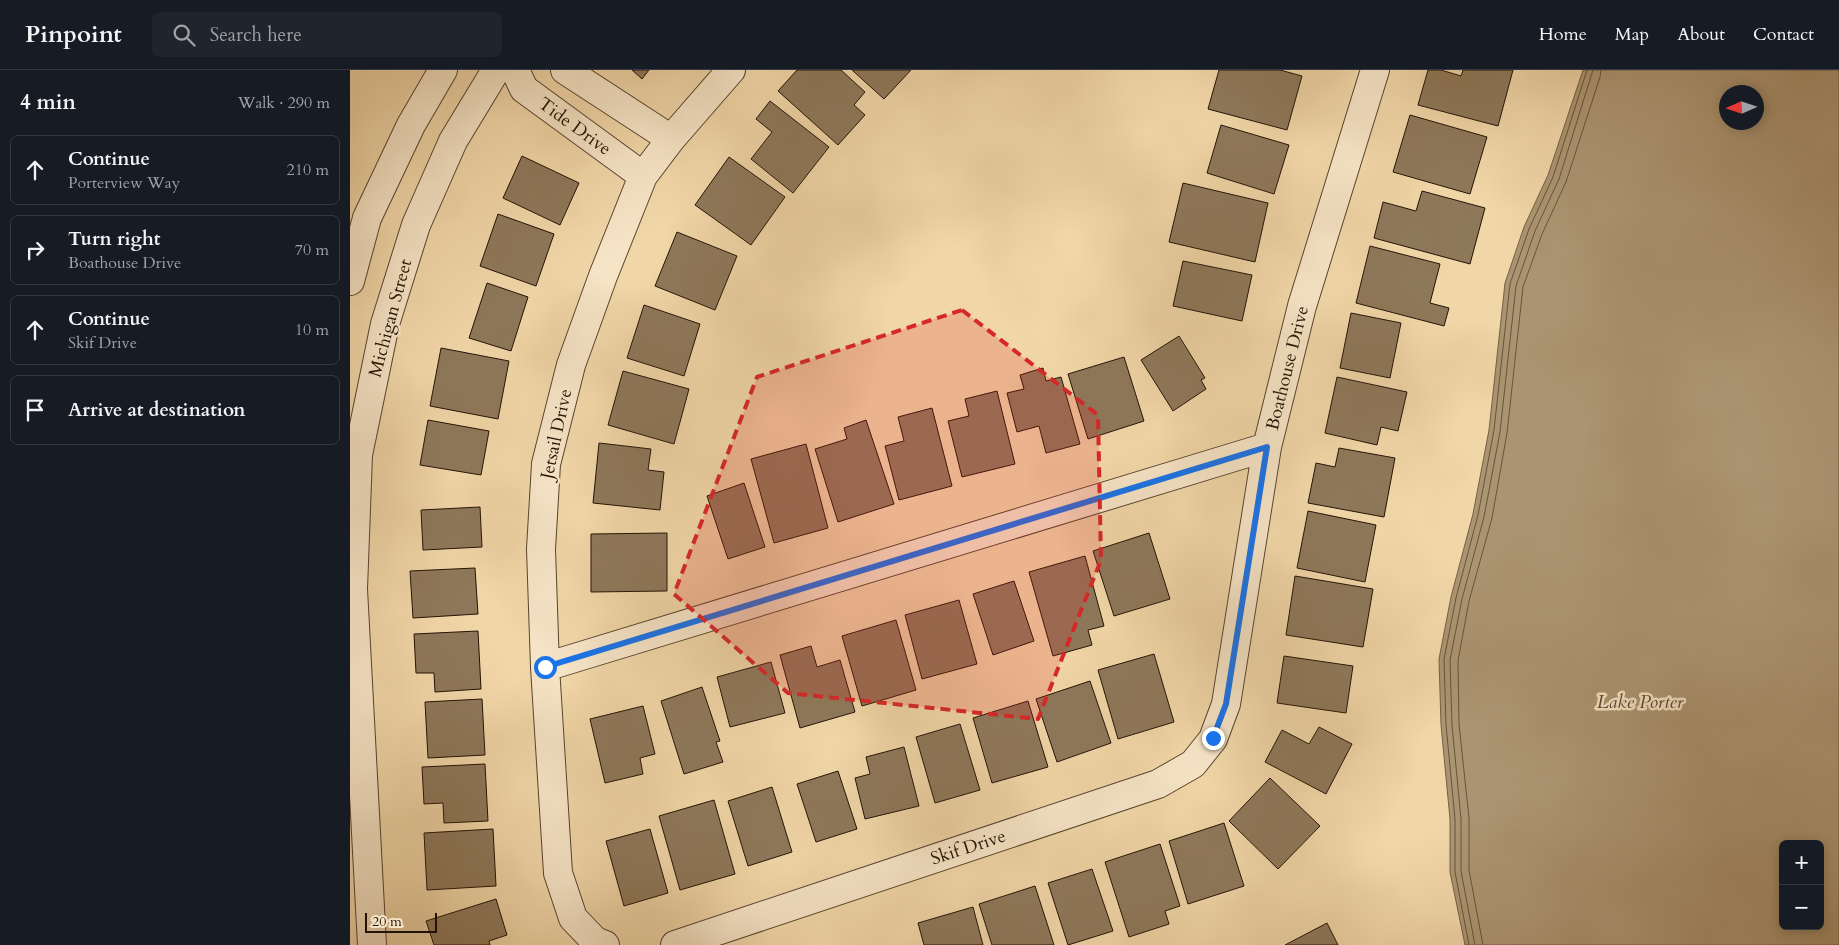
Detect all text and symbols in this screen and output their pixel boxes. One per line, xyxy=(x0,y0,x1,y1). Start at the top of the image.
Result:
search box xyxy=(152,12,502,57)
text: Pinpoint xyxy=(25,18,122,51)
icon: search xyxy=(170,21,198,49)
text: Search here xyxy=(210,22,302,48)
text: Home xyxy=(1539,22,1587,47)
text: Map xyxy=(1615,22,1649,47)
text: About xyxy=(1677,22,1725,47)
text: Contact xyxy=(1753,22,1814,47)
north arrow xyxy=(1719,85,1764,130)
text: 4 min xyxy=(20,88,76,117)
street label: Tide Drive xyxy=(533,91,616,161)
text: Walk · 290 m xyxy=(238,92,330,114)
text: Continue xyxy=(68,146,150,172)
icon: ahead xyxy=(21,156,49,184)
text: 210 m xyxy=(287,159,329,181)
text: Porterview Way xyxy=(68,172,180,194)
text: Turn right xyxy=(68,226,160,252)
icon: right xyxy=(21,236,49,264)
text: 70 m xyxy=(295,239,329,261)
text: Boathouse Drive xyxy=(68,252,181,274)
street label: Michigan Street xyxy=(363,256,418,380)
street label: Boathouse Drive xyxy=(1260,303,1315,433)
text: Continue xyxy=(68,306,150,332)
icon: ahead xyxy=(21,316,49,344)
text: 10 m xyxy=(295,319,329,341)
text: Skif Drive xyxy=(68,332,137,354)
street label: Jetsail Drive xyxy=(534,387,578,485)
icon: arrive xyxy=(21,396,49,424)
text: Arrive at destination xyxy=(68,397,245,423)
route start xyxy=(534,656,557,679)
water label: Lake Porter xyxy=(1597,689,1684,715)
route end xyxy=(1202,727,1225,750)
street label: Skif Drive xyxy=(927,824,1009,871)
map controls xyxy=(1779,840,1824,930)
button: + xyxy=(1779,840,1824,885)
button: − xyxy=(1779,885,1824,930)
scale bar xyxy=(365,910,438,933)
text: 20 m xyxy=(372,912,402,931)

